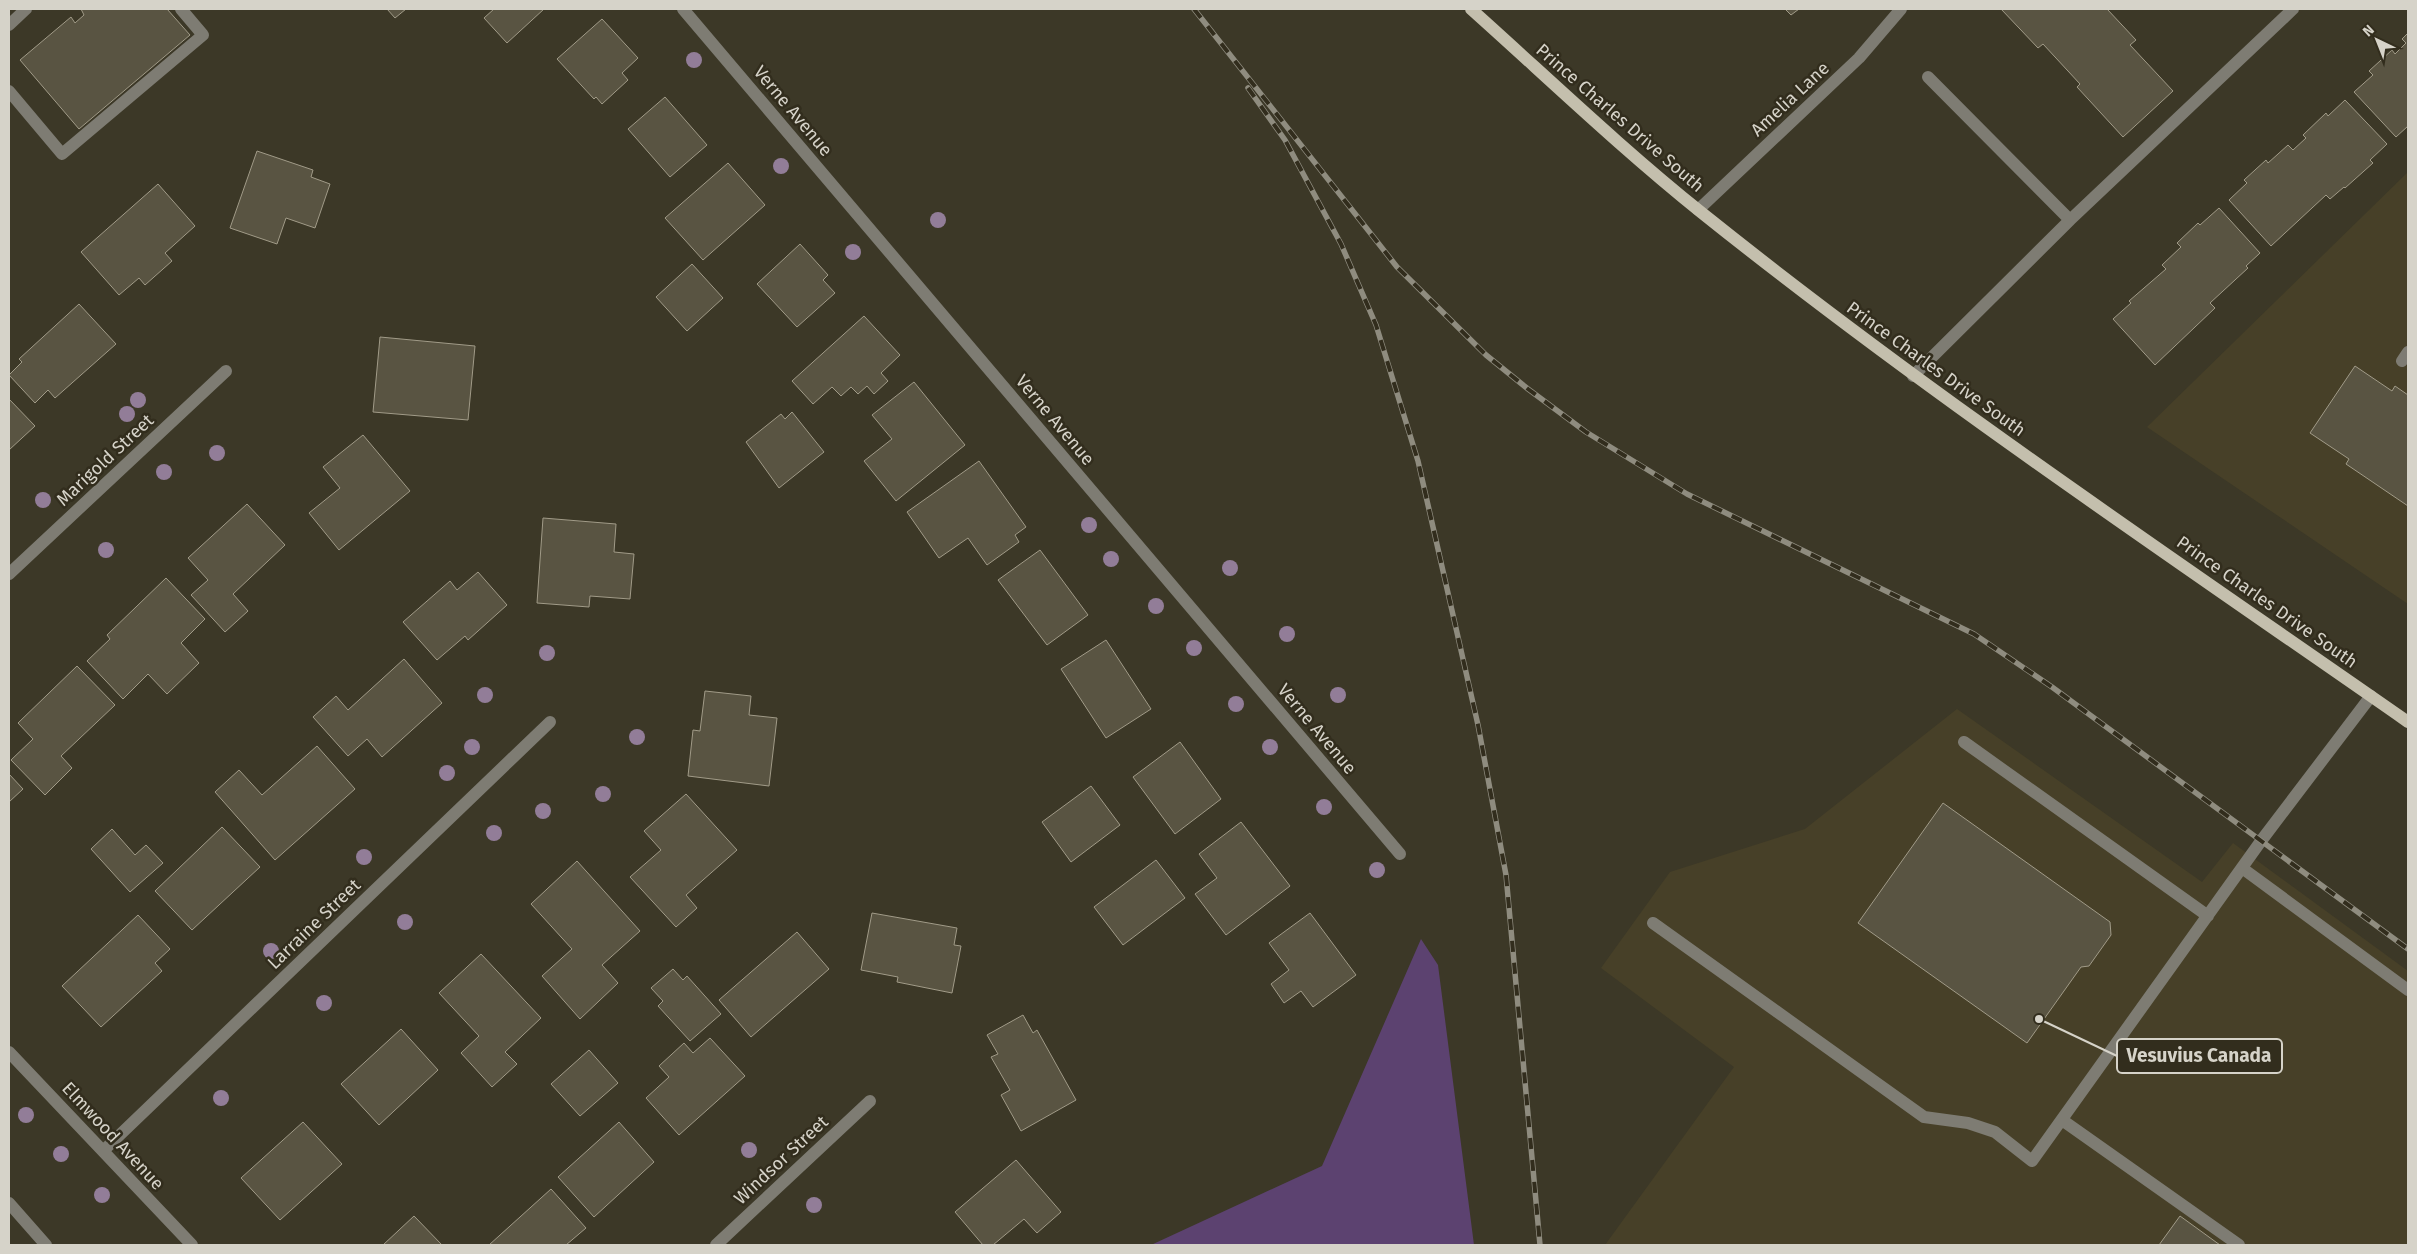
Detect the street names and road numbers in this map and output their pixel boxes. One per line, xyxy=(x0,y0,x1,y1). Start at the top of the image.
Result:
street label: Prince Charles Drive South xyxy=(1531,39,1709,197)
street label: Amelia Lane xyxy=(1746,57,1834,141)
street label: Verne Avenue xyxy=(749,61,837,161)
street label: Prince Charles Drive South xyxy=(1842,297,2030,441)
street label: Verne Avenue xyxy=(1011,370,1099,470)
street label: Marigold Street xyxy=(52,409,159,511)
street label: Prince Charles Drive South xyxy=(2172,531,2362,673)
street label: Verne Avenue xyxy=(1273,679,1361,779)
street label: Larraine Street xyxy=(263,874,365,974)
street label: Elmwood Avenue xyxy=(57,1078,169,1194)
street label: Windsor Street xyxy=(729,1110,833,1209)

